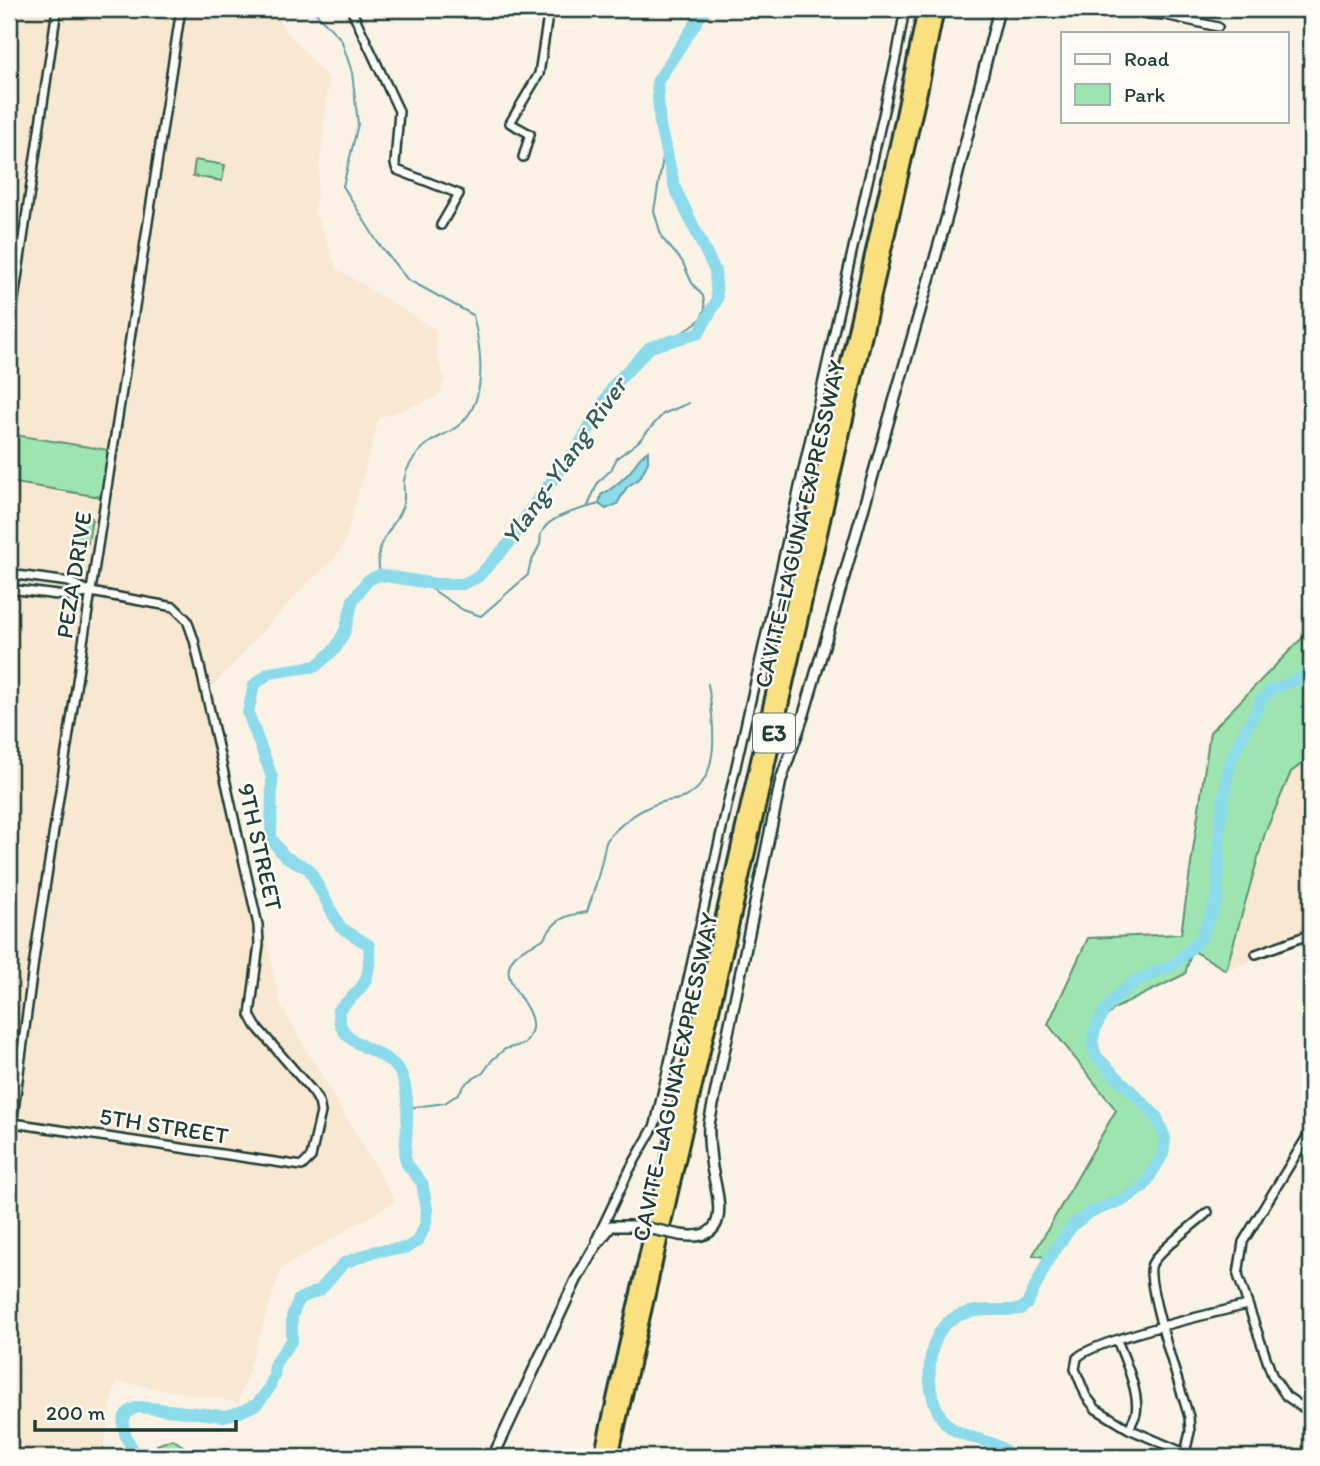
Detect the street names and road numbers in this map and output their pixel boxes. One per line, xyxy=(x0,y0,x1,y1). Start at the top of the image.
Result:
street label: CAVITE–LAGUNA EXPRESSWAY xyxy=(748,357,851,690)
street label: PEZA DRIVE xyxy=(49,509,98,640)
road number: E3 xyxy=(753,713,795,752)
street label: 9TH STREET xyxy=(232,780,289,914)
street label: CAVITE–LAGUNA EXPRESSWAY xyxy=(625,910,724,1244)
street label: 5TH STREET xyxy=(98,1101,231,1150)

